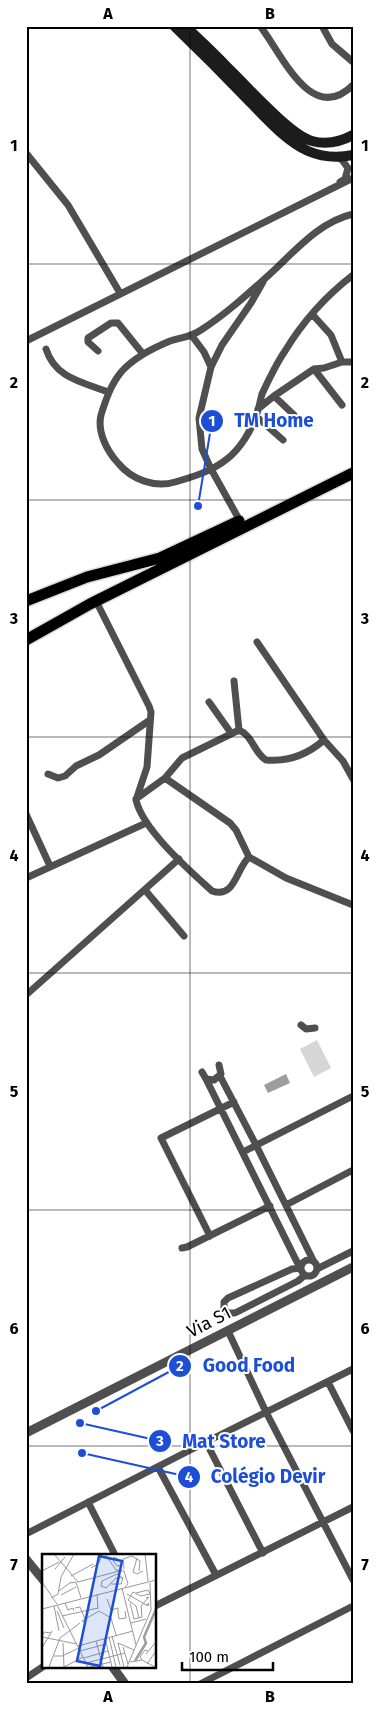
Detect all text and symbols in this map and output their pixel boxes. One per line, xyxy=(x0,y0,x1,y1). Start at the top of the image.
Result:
text: A xyxy=(102,4,113,23)
text: B xyxy=(265,4,275,23)
text: 1 xyxy=(10,136,18,155)
text: 1 xyxy=(361,136,369,155)
text: 2 xyxy=(10,373,18,392)
text: 2 xyxy=(361,373,369,392)
callout: TM Home xyxy=(200,404,324,438)
text: TM Home xyxy=(234,409,314,432)
text: 1 xyxy=(209,412,215,430)
text: 3 xyxy=(9,609,18,628)
text: 3 xyxy=(360,609,369,628)
text: 4 xyxy=(9,846,19,865)
text: 4 xyxy=(360,846,370,865)
text: 5 xyxy=(10,1082,19,1101)
text: 5 xyxy=(361,1082,370,1101)
street label: Via S1 xyxy=(183,1302,235,1342)
text: 6 xyxy=(9,1319,19,1338)
text: 6 xyxy=(360,1319,370,1338)
callout: Good Food xyxy=(168,1349,305,1383)
text: Good Food xyxy=(203,1354,295,1377)
text: 2 xyxy=(176,1357,184,1375)
callout: Mat Store xyxy=(148,1424,276,1458)
text: Mat Store xyxy=(182,1430,266,1453)
text: 3 xyxy=(155,1432,164,1450)
callout: Colégio Devir xyxy=(176,1460,336,1494)
text: Colégio Devir xyxy=(211,1465,326,1488)
text: 4 xyxy=(185,1468,194,1486)
inset map xyxy=(42,1554,156,1668)
text: 7 xyxy=(10,1555,18,1574)
text: 7 xyxy=(361,1555,369,1574)
scale bar xyxy=(182,1640,273,1672)
text: 100 m xyxy=(189,1648,229,1666)
text: A xyxy=(102,1687,113,1706)
text: B xyxy=(265,1687,275,1706)

